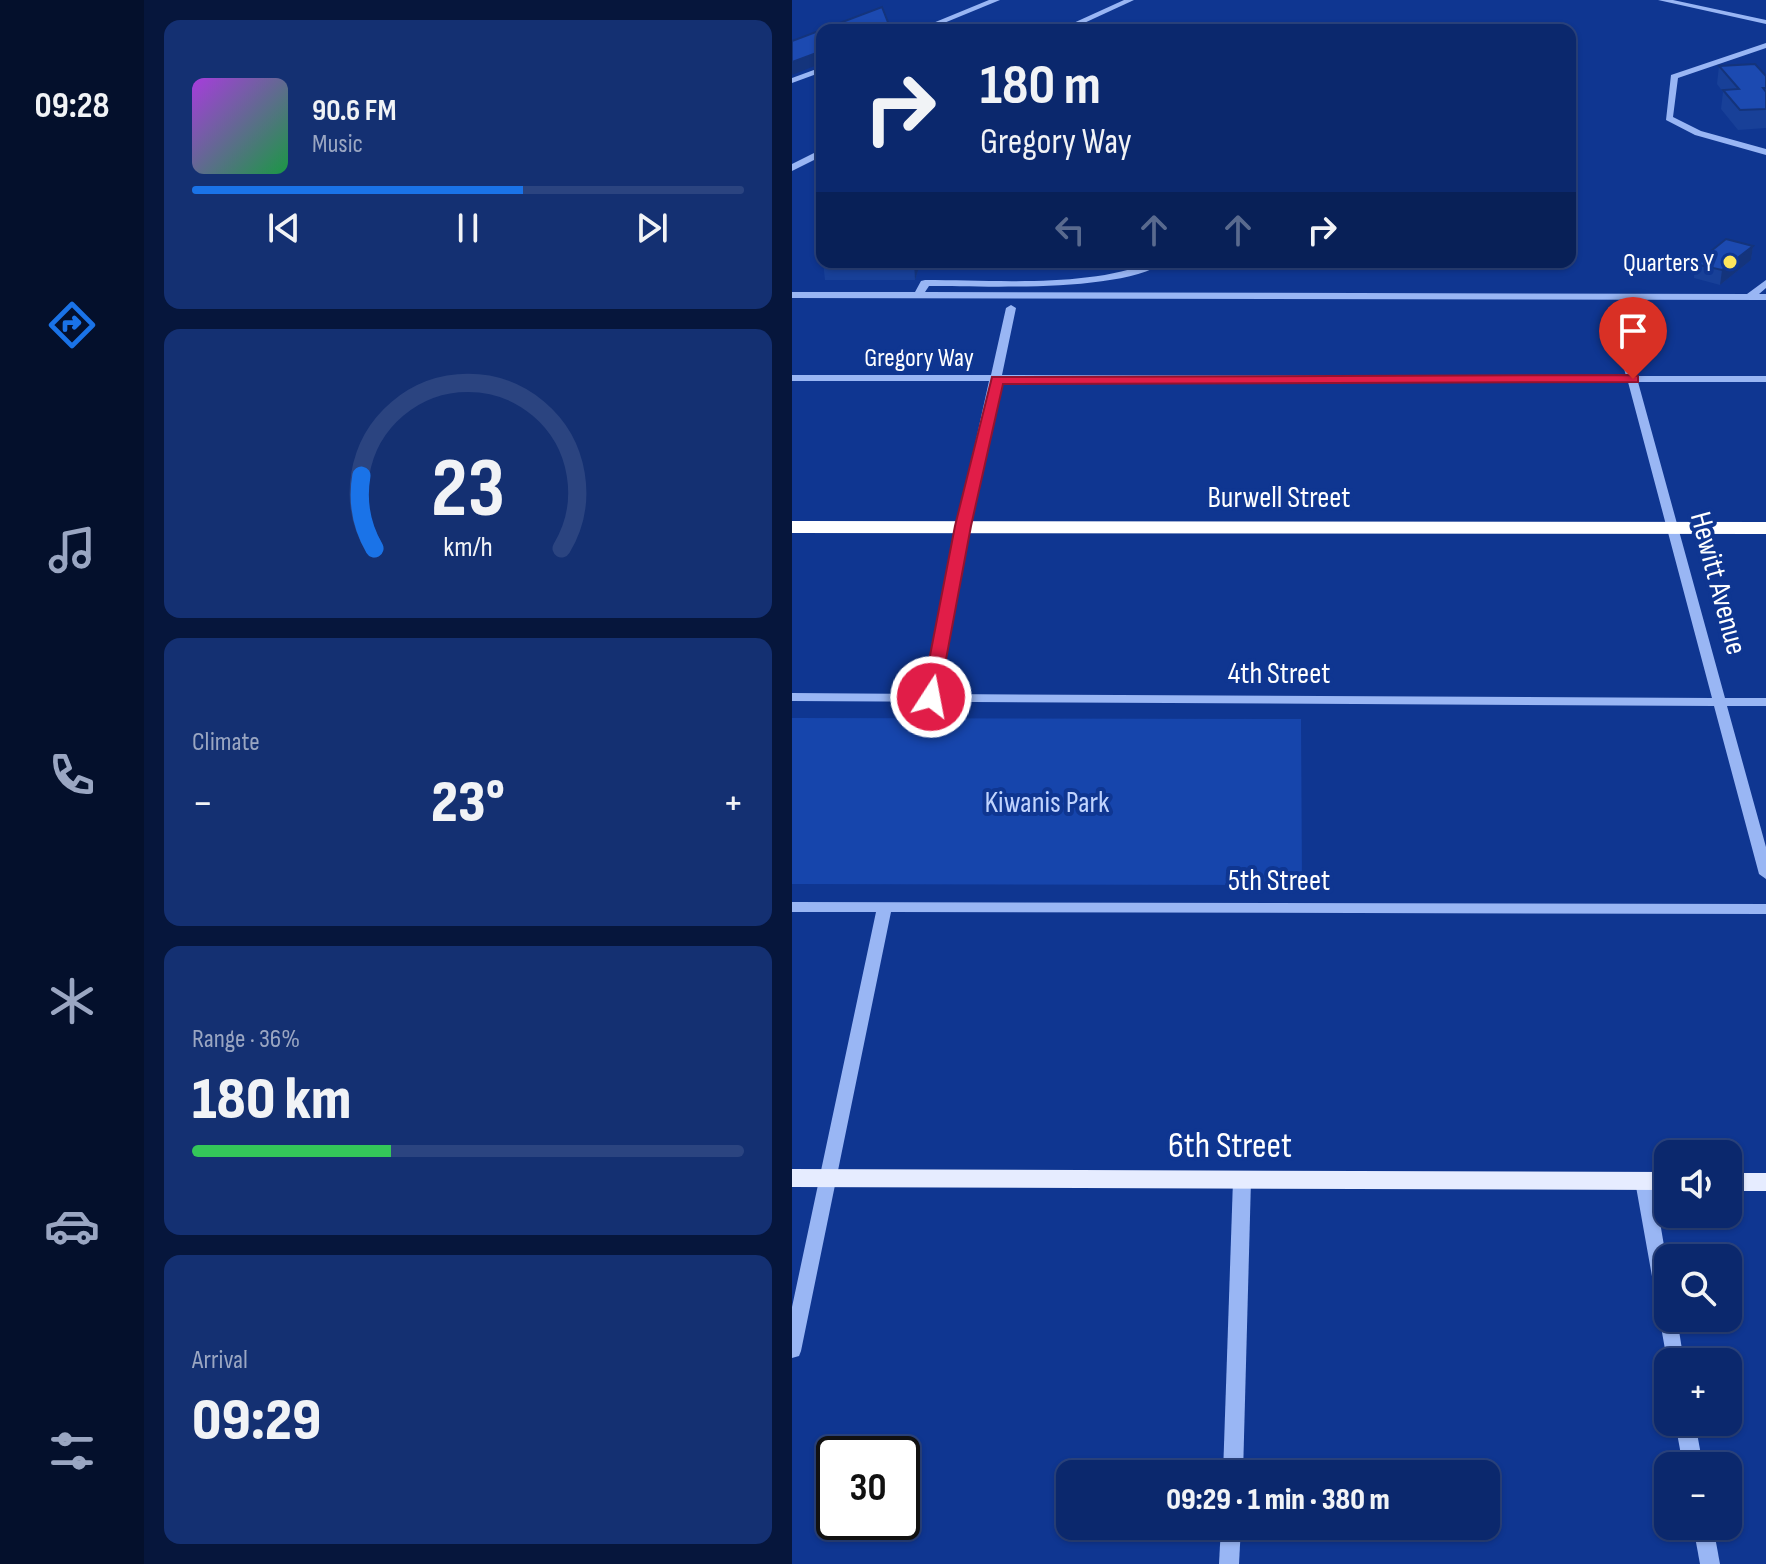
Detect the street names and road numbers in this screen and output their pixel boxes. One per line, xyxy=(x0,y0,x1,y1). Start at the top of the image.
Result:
street label: Gregory Way xyxy=(864,343,974,374)
street label: Burwell Street xyxy=(1208,480,1350,516)
street label: Hewitt Avenue xyxy=(1682,508,1754,658)
street label: 4th Street xyxy=(1228,656,1330,692)
street label: 5th Street xyxy=(1228,863,1330,899)
street label: 6th Street xyxy=(1168,1125,1292,1168)

